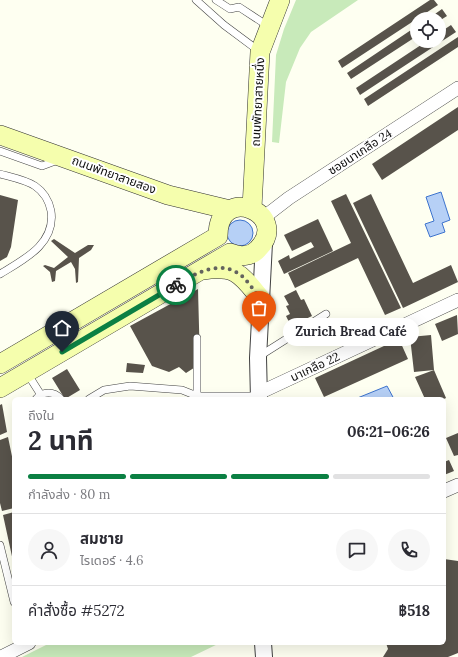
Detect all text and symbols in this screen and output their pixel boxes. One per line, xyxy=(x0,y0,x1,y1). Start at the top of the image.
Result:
map controls xyxy=(410,12,446,48)
button: locate xyxy=(410,12,446,48)
street label: ถนนพัทยาสายหนึ่ง xyxy=(247,57,267,147)
street label: ซอยนาเกลือ 24 xyxy=(325,125,395,178)
street label: ถนนพัทยาสายสอง xyxy=(70,152,158,197)
courier xyxy=(156,265,196,305)
icon: bike xyxy=(165,274,187,296)
pin xyxy=(242,291,276,332)
icon: bag xyxy=(248,297,270,319)
pin xyxy=(45,311,79,352)
icon: home xyxy=(51,317,73,339)
callout: Zurich Bread Café xyxy=(283,318,419,346)
text: Zurich Bread Café xyxy=(295,323,407,340)
street label: นาเกลือ 22 xyxy=(288,349,342,384)
text: ถึงใน xyxy=(28,407,54,424)
text: 06:21–06:26 xyxy=(347,422,430,441)
text: 2 นาที xyxy=(28,424,94,457)
text: กำลังส่ง · 80 m xyxy=(28,486,110,503)
button: person xyxy=(28,529,70,571)
text: สมชาย xyxy=(80,529,124,548)
button: chat xyxy=(336,529,378,571)
button: phone xyxy=(388,529,430,571)
text: ไรเดอร์ · 4.6 xyxy=(80,552,143,569)
text: คำสั่งซื้อ #5272 xyxy=(28,601,124,620)
text: ฿518 xyxy=(399,601,430,620)

